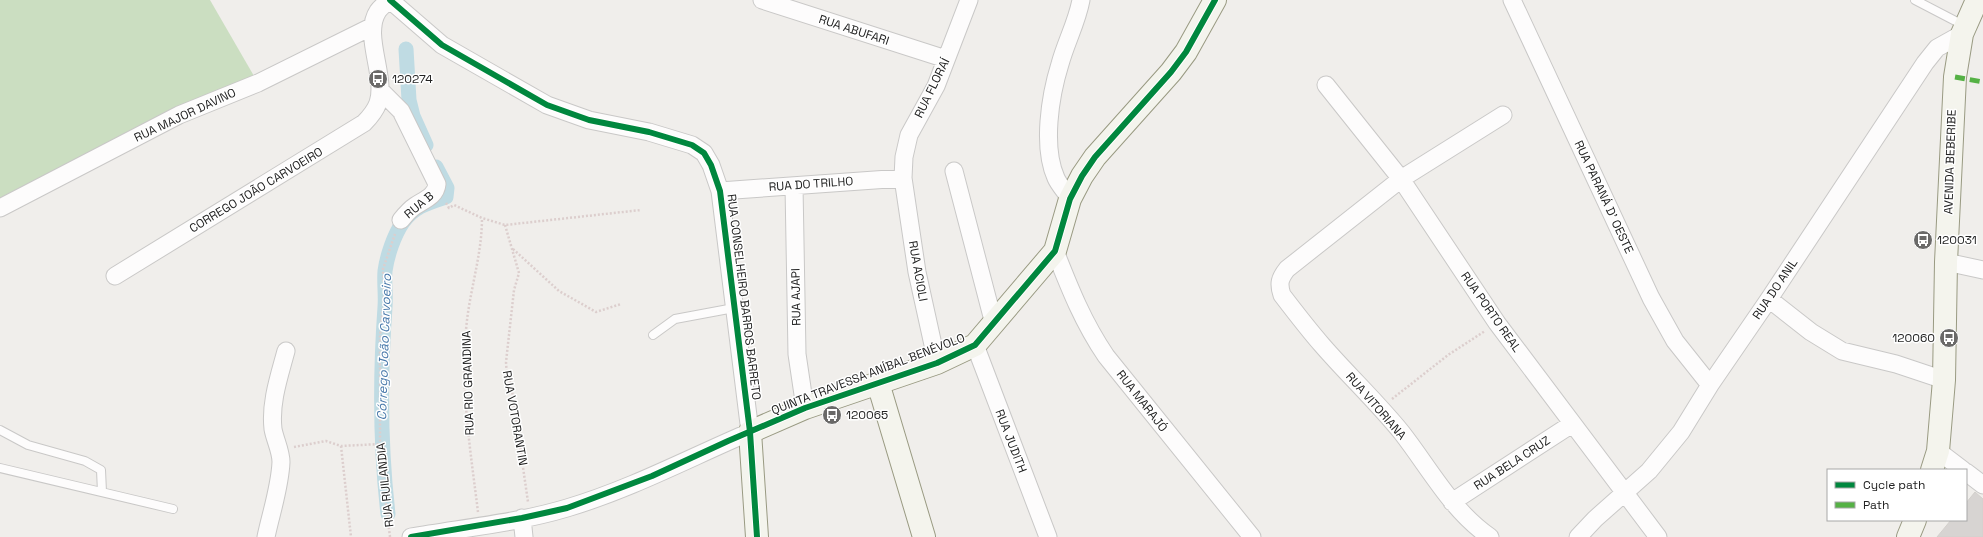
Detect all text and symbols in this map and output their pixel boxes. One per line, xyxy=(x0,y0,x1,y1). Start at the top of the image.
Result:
street label: RUA ABUFARI xyxy=(817,11,891,49)
street label: RUA FLORAÍ xyxy=(911,55,953,121)
bus stop icon: 120274 xyxy=(367,68,389,90)
place label: 120274 xyxy=(392,71,433,87)
street label: RUA MAJOR DAVINO xyxy=(132,84,238,146)
street label: AVENIDA BEBERIBE xyxy=(1940,109,1960,215)
street label: RUA PARANÁ D' OESTE xyxy=(1571,138,1637,256)
street label: CORREGO JOÃO CARVOEIRO xyxy=(186,144,326,236)
street label: RUA DO TRILHO xyxy=(768,173,854,195)
street label: RUA B xyxy=(401,188,437,222)
street label: RUA CONSELHEIRO BARROS BARRETO xyxy=(723,193,765,401)
bus stop icon: 120031 xyxy=(1912,229,1934,251)
place label: 120031 xyxy=(1937,232,1977,248)
street label: RUA ACIOLI xyxy=(905,239,931,303)
street label: RUA DO ANIL xyxy=(1749,255,1801,322)
street label: RUA AJAPI xyxy=(787,268,805,326)
street label: RUA PORTO REAL xyxy=(1457,269,1525,356)
water label: Córrego João Carvoeiro xyxy=(373,273,395,421)
bus stop icon: 120060 xyxy=(1938,327,1960,349)
street label: RUA RIO GRANDINA xyxy=(458,330,478,436)
street label: QUINTA TRAVESSA ANÍBAL BENÉVOLO xyxy=(769,330,967,418)
place label: 120060 xyxy=(1892,330,1935,346)
street label: RUA MARAJÓ xyxy=(1113,367,1171,435)
street label: RUA VOTORANTIN xyxy=(499,369,531,467)
street label: RUA VITORIANA xyxy=(1342,369,1410,443)
bus stop icon: 120065 xyxy=(821,404,843,426)
place label: 120065 xyxy=(846,407,888,423)
street label: RUA JUDITH xyxy=(992,407,1030,475)
street label: RUA BELA CRUZ xyxy=(1471,432,1553,494)
street label: RUA RUILANDIA xyxy=(373,442,397,528)
legend xyxy=(1827,469,1967,521)
text: Cycle path xyxy=(1863,477,1925,493)
text: Path xyxy=(1863,497,1889,513)

